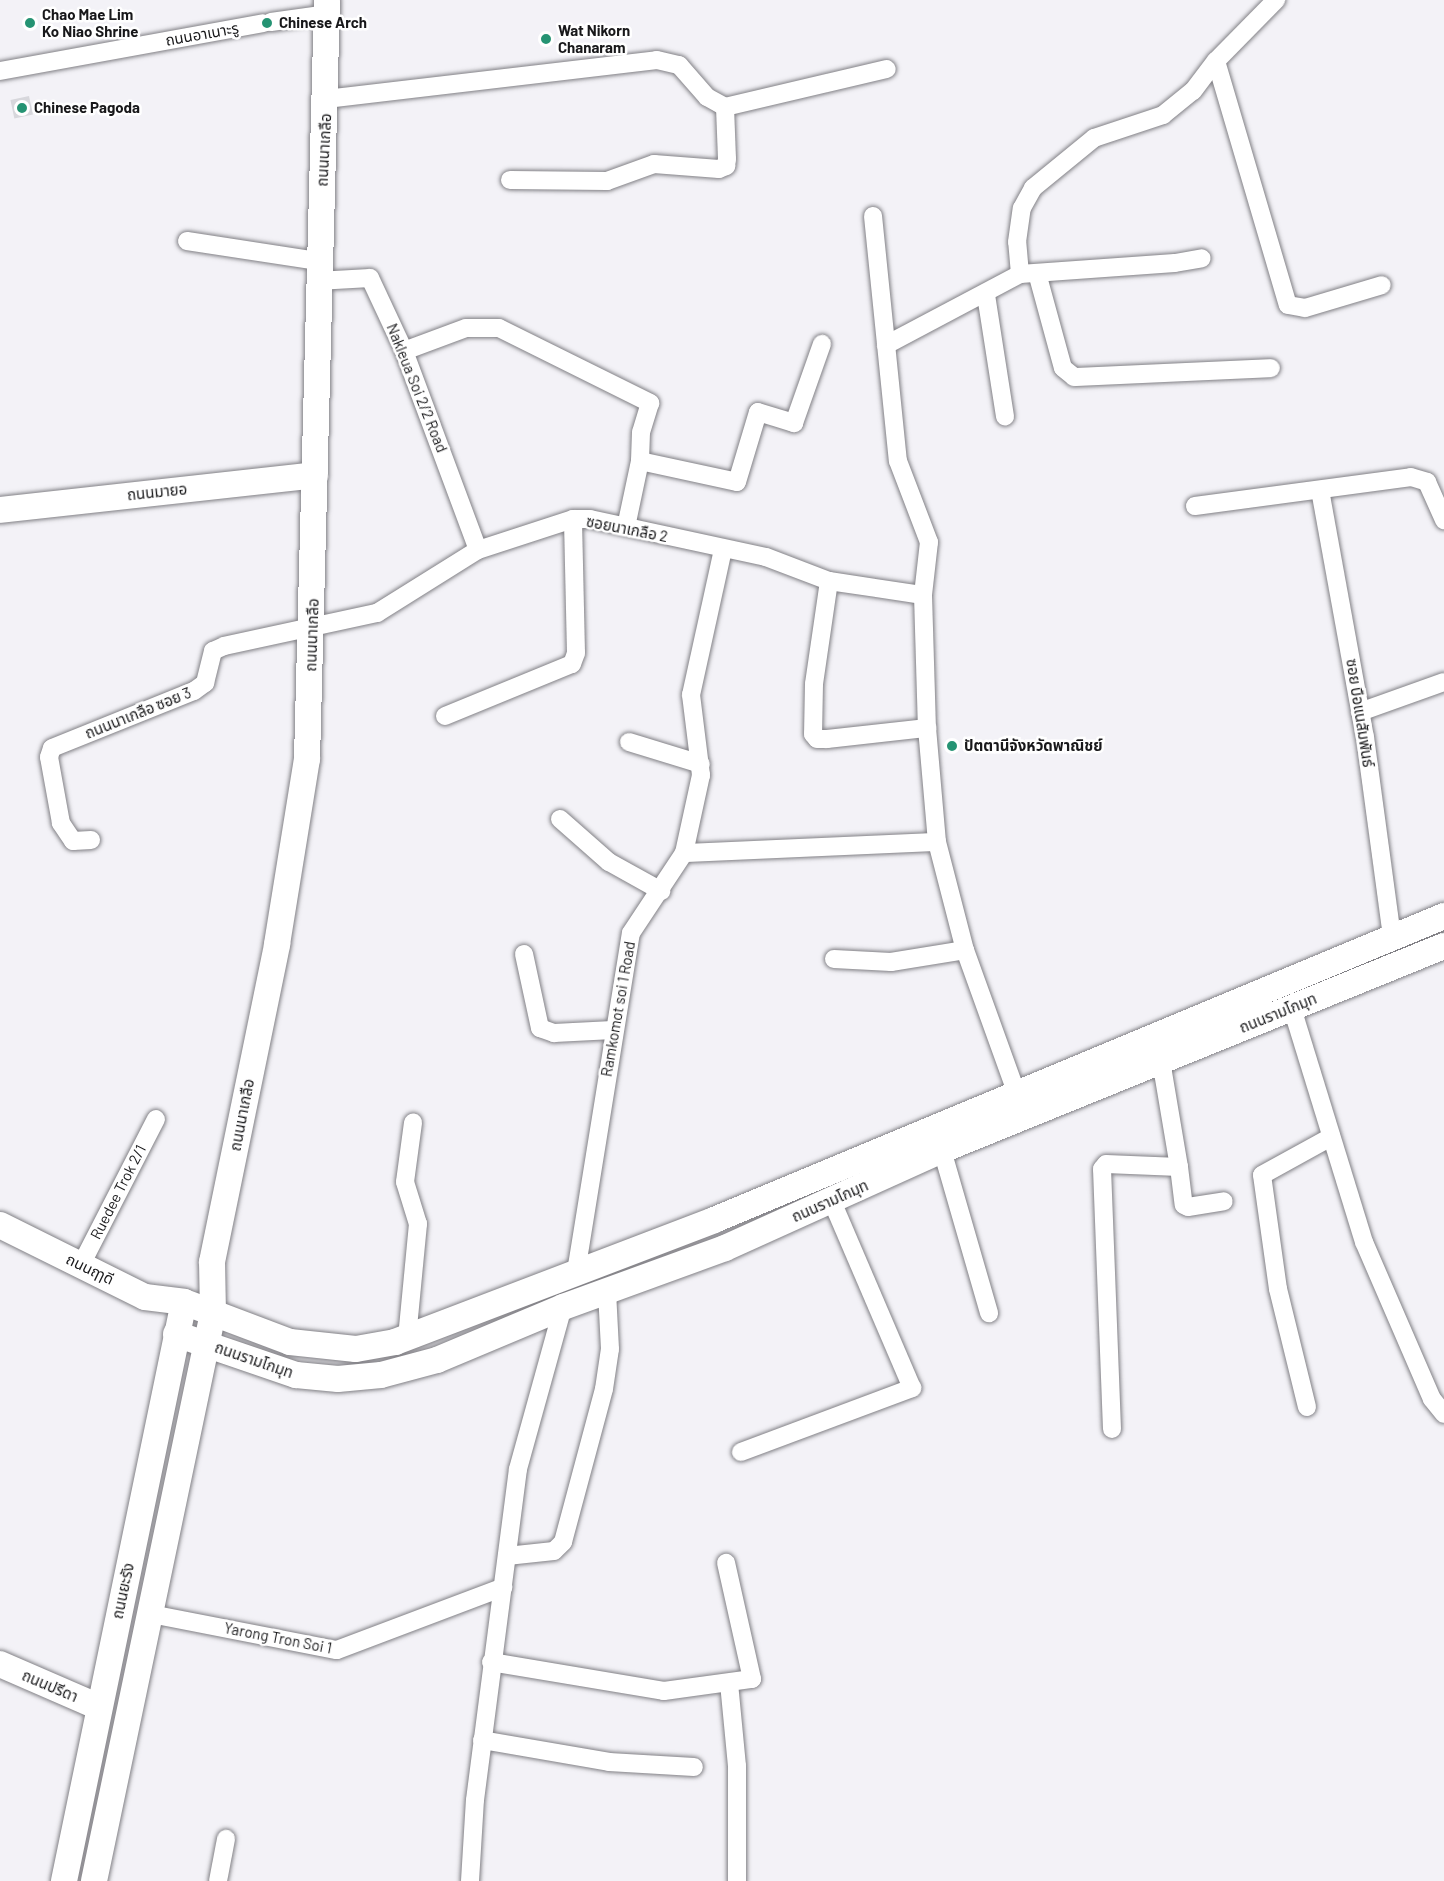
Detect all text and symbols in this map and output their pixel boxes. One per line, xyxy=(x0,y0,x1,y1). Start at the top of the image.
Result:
place label: Chao Mae Lim Ko Niao Shrine xyxy=(42,5,138,40)
place label: Chinese Arch xyxy=(279,14,367,32)
marker: Chao Mae Lim Ko Niao Shrine xyxy=(23,16,37,30)
marker: Chinese Arch xyxy=(260,16,274,30)
street label: ถนนอาเนาะรู xyxy=(164,19,240,49)
place label: Wat Nikorn Chanaram xyxy=(558,21,630,56)
marker: Wat Nikorn Chanaram xyxy=(539,32,553,46)
place label: Chinese Pagoda xyxy=(34,99,140,117)
marker: Chinese Pagoda xyxy=(15,101,29,115)
street label: ถนนนาเกลือ xyxy=(313,113,335,187)
street label: Nakleua Soi 2/2 Road xyxy=(383,321,451,455)
street label: ถนนมายอ xyxy=(126,480,188,504)
street label: ซอยนาเกลือ 2 xyxy=(585,512,669,546)
street label: ถนนนาเกลือ xyxy=(302,598,322,672)
street label: ซอย บือแนสัมพันธ์ xyxy=(1343,657,1377,769)
street label: ถนนนาเกลือ ซอย 3 xyxy=(82,684,194,742)
place label: ปัตตานีจังหวัดพาณิชย์ xyxy=(964,737,1103,755)
marker: ปัตตานีจังหวัดพาณิชย์ xyxy=(945,739,959,753)
street label: Ramkomot soi 1 Road xyxy=(597,940,639,1078)
street label: ถนนรามโกมุท xyxy=(1237,989,1319,1037)
street label: ถนนนาเกลือ xyxy=(226,1077,258,1153)
street label: Ruedee Trok 2/1 xyxy=(86,1142,150,1242)
street label: ถนนรามโกมุท xyxy=(789,1176,871,1226)
street label: ถนนฤๅดี xyxy=(63,1250,117,1288)
street label: ถนนรามโกมุท xyxy=(212,1338,296,1382)
street label: ถนนยะรัง xyxy=(108,1561,138,1621)
street label: Yarong Tron Soi 1 xyxy=(223,1619,333,1657)
street label: ถนนปรีดา xyxy=(19,1666,81,1706)

